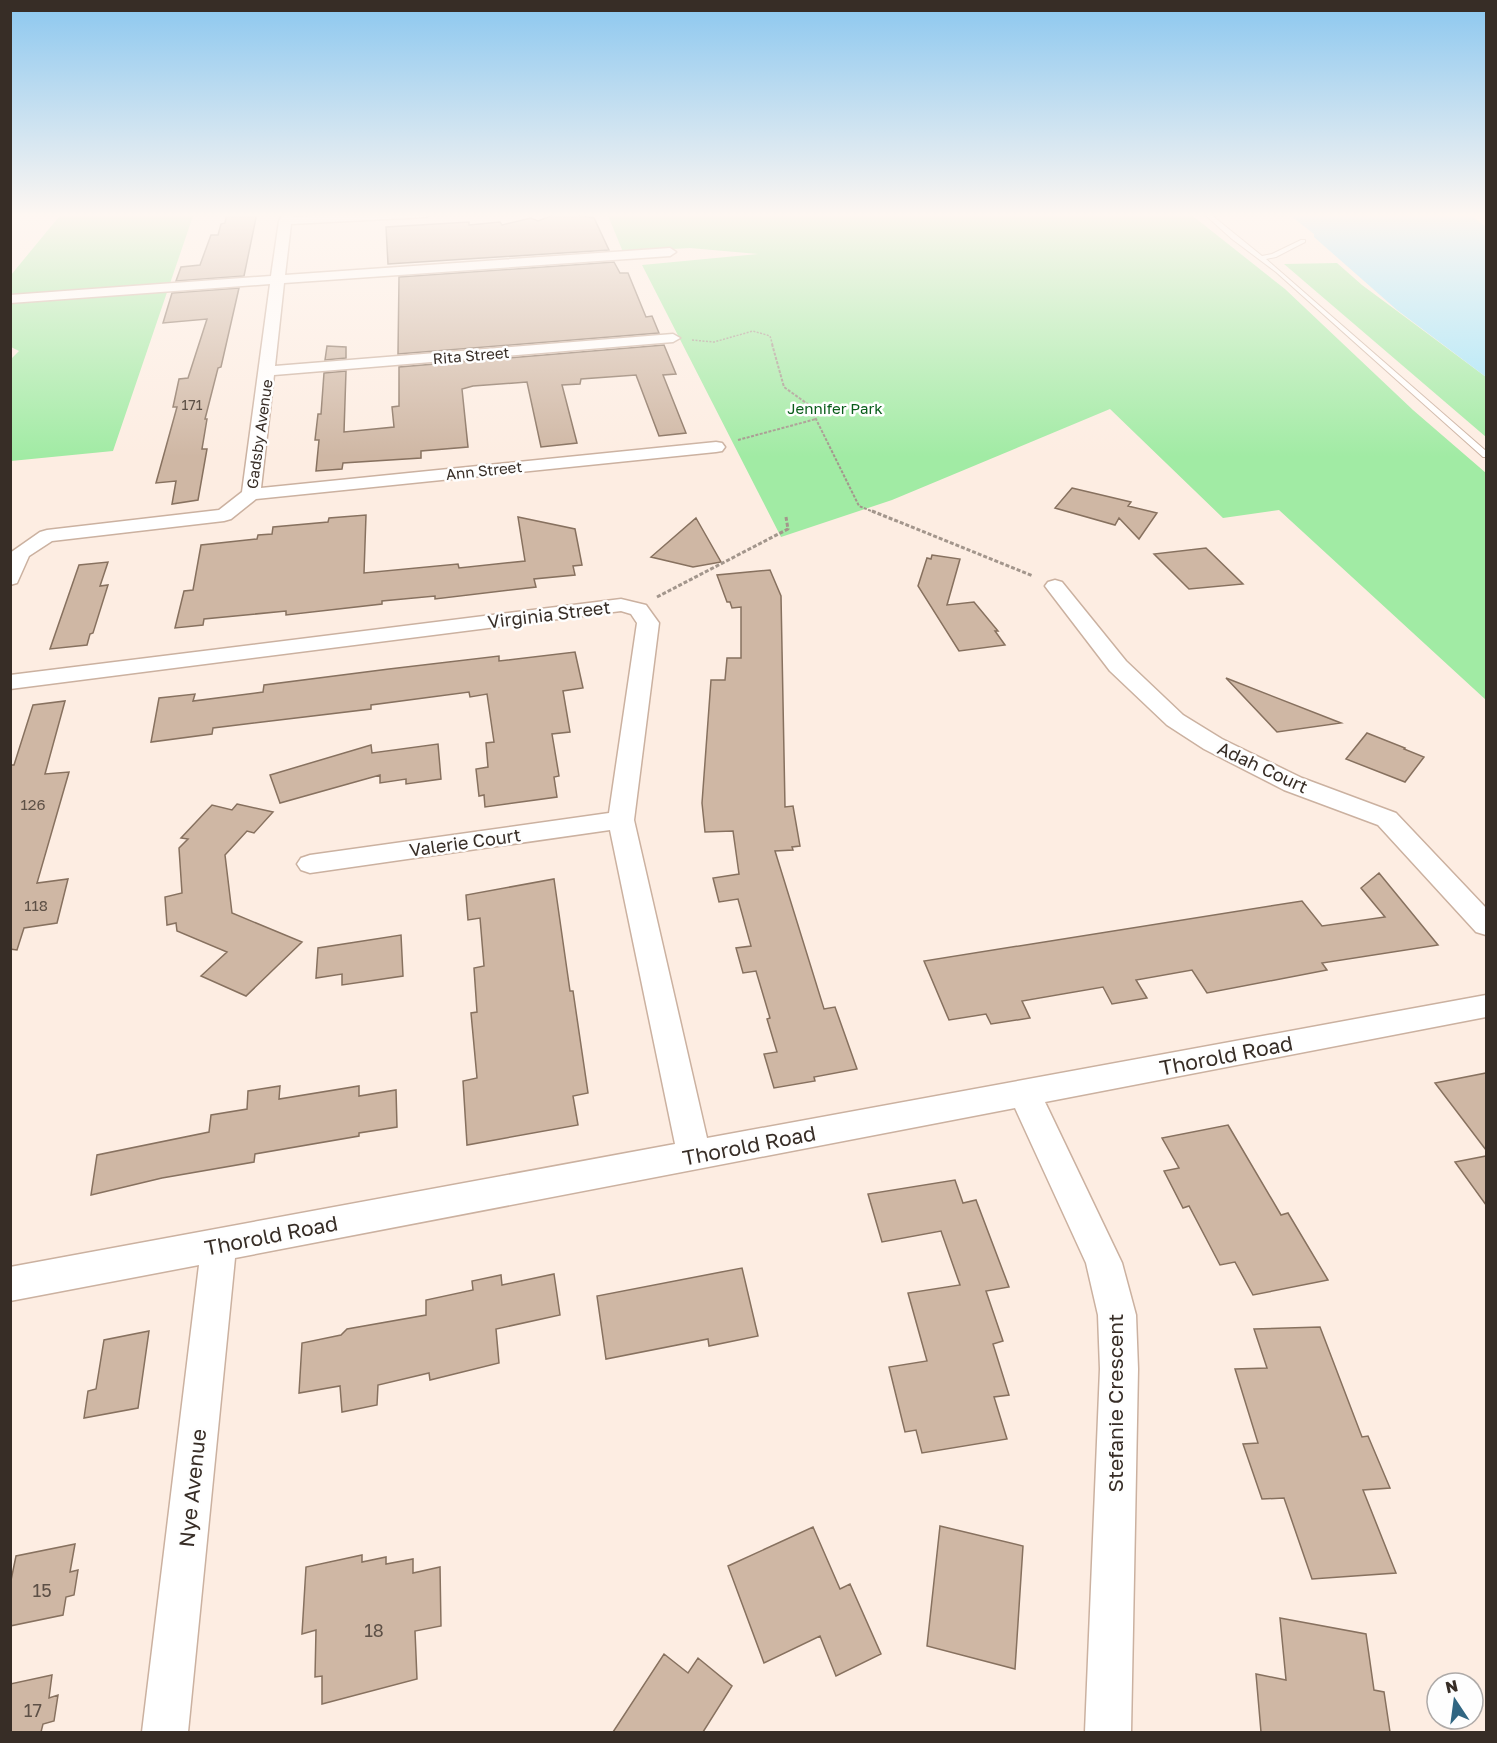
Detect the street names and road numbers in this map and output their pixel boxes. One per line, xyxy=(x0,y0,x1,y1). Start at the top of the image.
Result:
street label: Rita Street xyxy=(432,343,510,367)
street label: Gadsby Avenue xyxy=(242,378,276,490)
street label: Ann Street xyxy=(445,457,523,483)
street label: Virginia Street xyxy=(486,596,612,632)
street label: Adah Court xyxy=(1214,736,1312,798)
street label: Valerie Court xyxy=(408,823,522,861)
street label: Thorold Road xyxy=(1157,1029,1295,1081)
street label: Thorold Road xyxy=(680,1119,818,1171)
street label: Thorold Road xyxy=(202,1209,340,1261)
street label: Stefanie Crescent xyxy=(1102,1314,1128,1492)
street label: Nye Avenue xyxy=(173,1428,211,1548)

